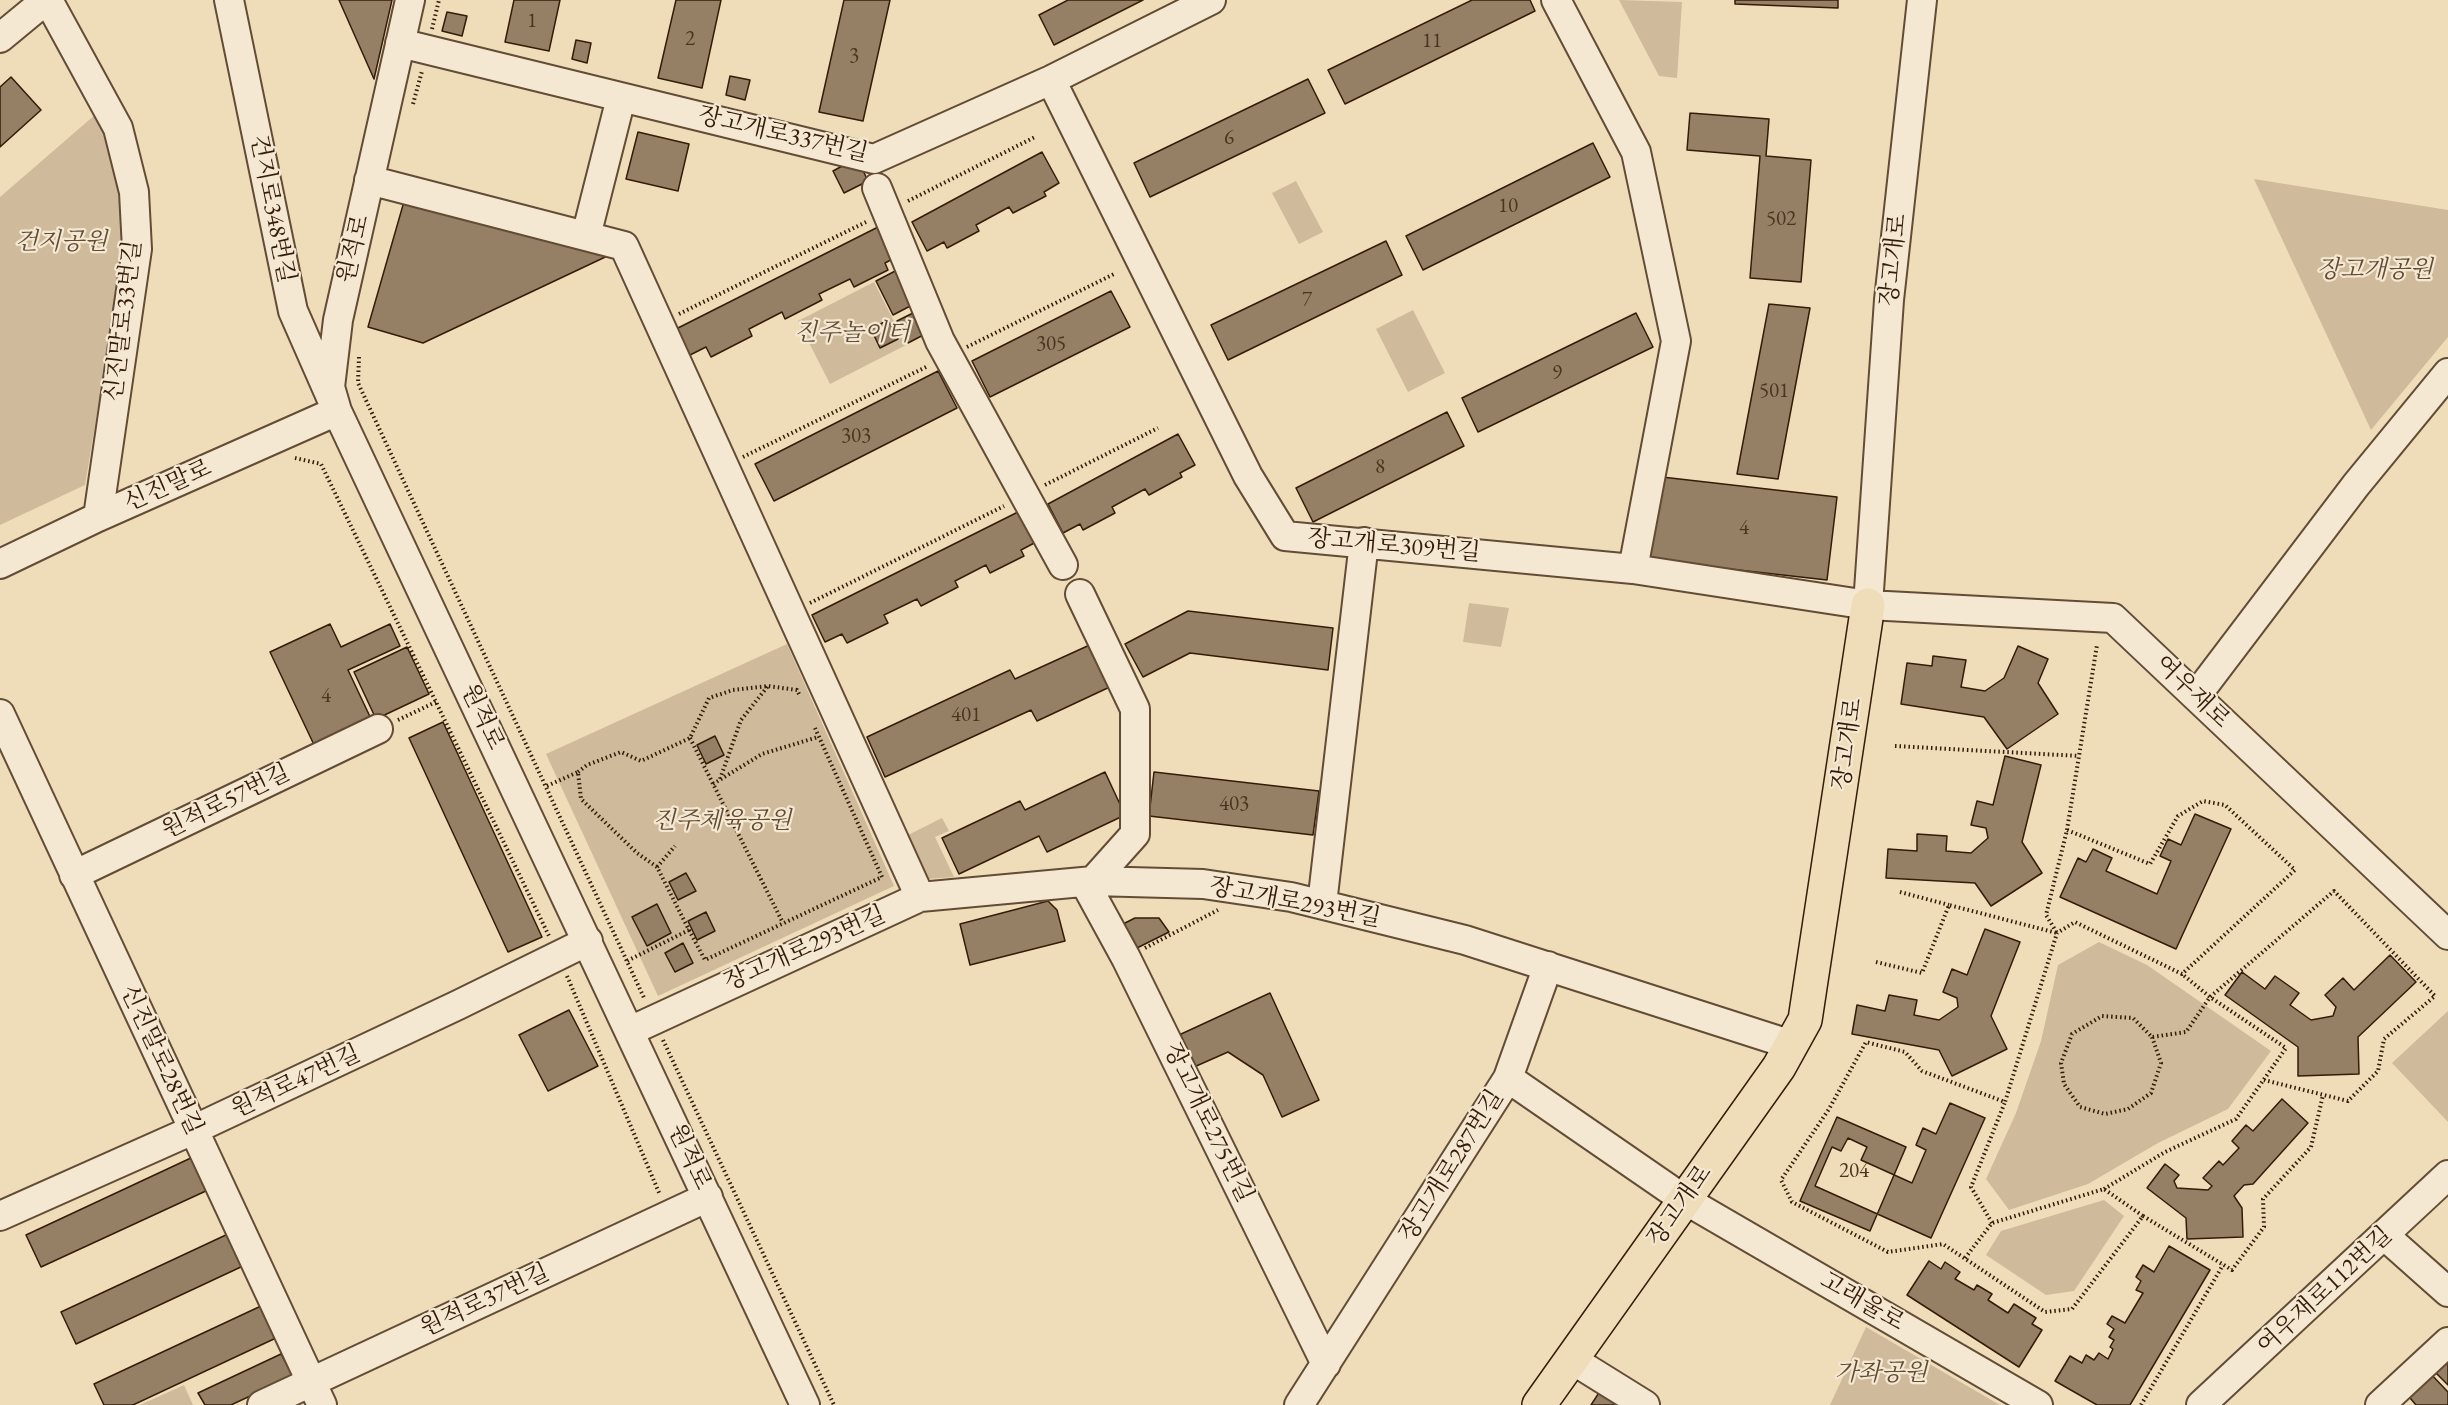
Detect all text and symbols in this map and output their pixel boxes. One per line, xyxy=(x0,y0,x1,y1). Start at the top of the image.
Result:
house number: 1 xyxy=(527,8,537,34)
house number: 2 xyxy=(685,26,695,52)
house number: 11 xyxy=(1422,28,1442,54)
house number: 3 xyxy=(849,43,859,69)
street label: 장고개로337번길 xyxy=(695,101,871,169)
house number: 6 xyxy=(1224,125,1234,151)
street label: 건지로348번길 xyxy=(244,132,300,286)
house number: 10 xyxy=(1498,193,1518,219)
house number: 502 xyxy=(1766,206,1796,232)
street label: 원적로 xyxy=(332,212,376,286)
street label: 장고개로 xyxy=(1875,212,1913,308)
park label: 건지공원 xyxy=(15,228,107,256)
street label: 신진말로33번길 xyxy=(100,239,148,403)
park label: 장고개공원 xyxy=(2317,256,2433,284)
house number: 7 xyxy=(1302,287,1312,313)
park label: 진주놀이터 xyxy=(794,319,910,347)
house number: 305 xyxy=(1036,331,1066,357)
house number: 9 xyxy=(1552,360,1562,386)
house number: 501 xyxy=(1759,378,1789,404)
house number: 303 xyxy=(841,423,871,449)
street label: 신진말로 xyxy=(120,454,216,518)
house number: 8 xyxy=(1375,454,1385,480)
house number: 4 xyxy=(1739,515,1749,541)
street label: 장고개로309번길 xyxy=(1306,524,1482,568)
street label: 여우재로 xyxy=(2149,649,2235,735)
street label: 원적로 xyxy=(454,679,510,755)
house number: 4 xyxy=(321,683,331,709)
street label: 장고개로 xyxy=(1827,696,1869,792)
house number: 401 xyxy=(951,702,981,728)
street label: 원적로57번길 xyxy=(157,759,295,845)
house number: 403 xyxy=(1219,791,1249,817)
park label: 진주체육공원 xyxy=(652,807,792,835)
street label: 장고개로293번길 xyxy=(1207,872,1383,934)
street label: 장고개로293번길 xyxy=(720,901,890,997)
street label: 신진말로28번길 xyxy=(114,980,208,1140)
street label: 장고개로275번길 xyxy=(1157,1039,1259,1207)
street label: 원적로47번길 xyxy=(227,1040,365,1124)
street label: 장고개로287번길 xyxy=(1394,1085,1510,1247)
street label: 원적로 xyxy=(661,1119,717,1195)
house number: 204 xyxy=(1839,1158,1869,1184)
street label: 장고개로 xyxy=(1642,1160,1718,1252)
street label: 여우재로112번길 xyxy=(2252,1221,2398,1361)
street label: 원적로37번길 xyxy=(416,1259,554,1343)
street label: 고래울로 xyxy=(1815,1266,1909,1338)
park label: 가좌공원 xyxy=(1835,1359,1927,1387)

